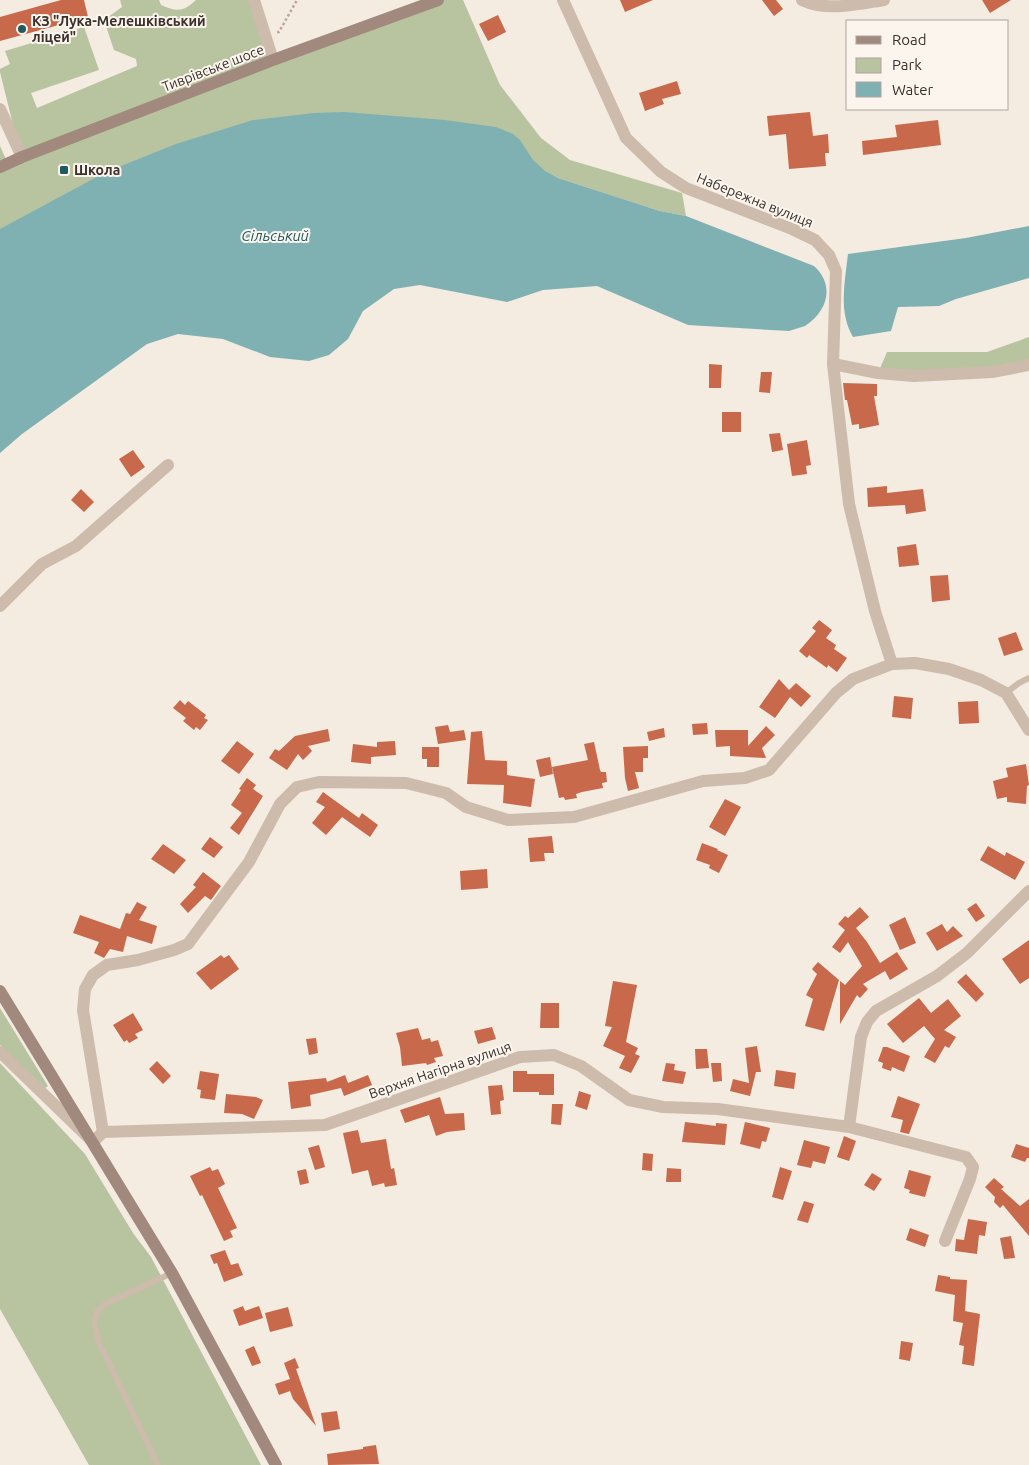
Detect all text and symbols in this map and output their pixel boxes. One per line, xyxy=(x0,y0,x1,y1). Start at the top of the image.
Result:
place label: КЗ "Лука-Мелешківський ліцей" xyxy=(32,13,206,45)
legend xyxy=(846,20,1009,110)
marker: КЗ "Лука-Мелешківський ліцей" xyxy=(16,23,28,35)
text: Road xyxy=(892,31,927,48)
street label: Тиврівське шосе xyxy=(160,41,266,95)
text: Park xyxy=(892,56,922,73)
text: Water xyxy=(892,81,933,98)
place label: Школа xyxy=(74,162,120,178)
marker: Школа xyxy=(58,164,70,176)
street label: Набережна вулиця xyxy=(694,169,816,231)
water label: Сільський xyxy=(241,227,309,244)
street label: Верхня Нагірна вулиця xyxy=(367,1038,513,1102)

